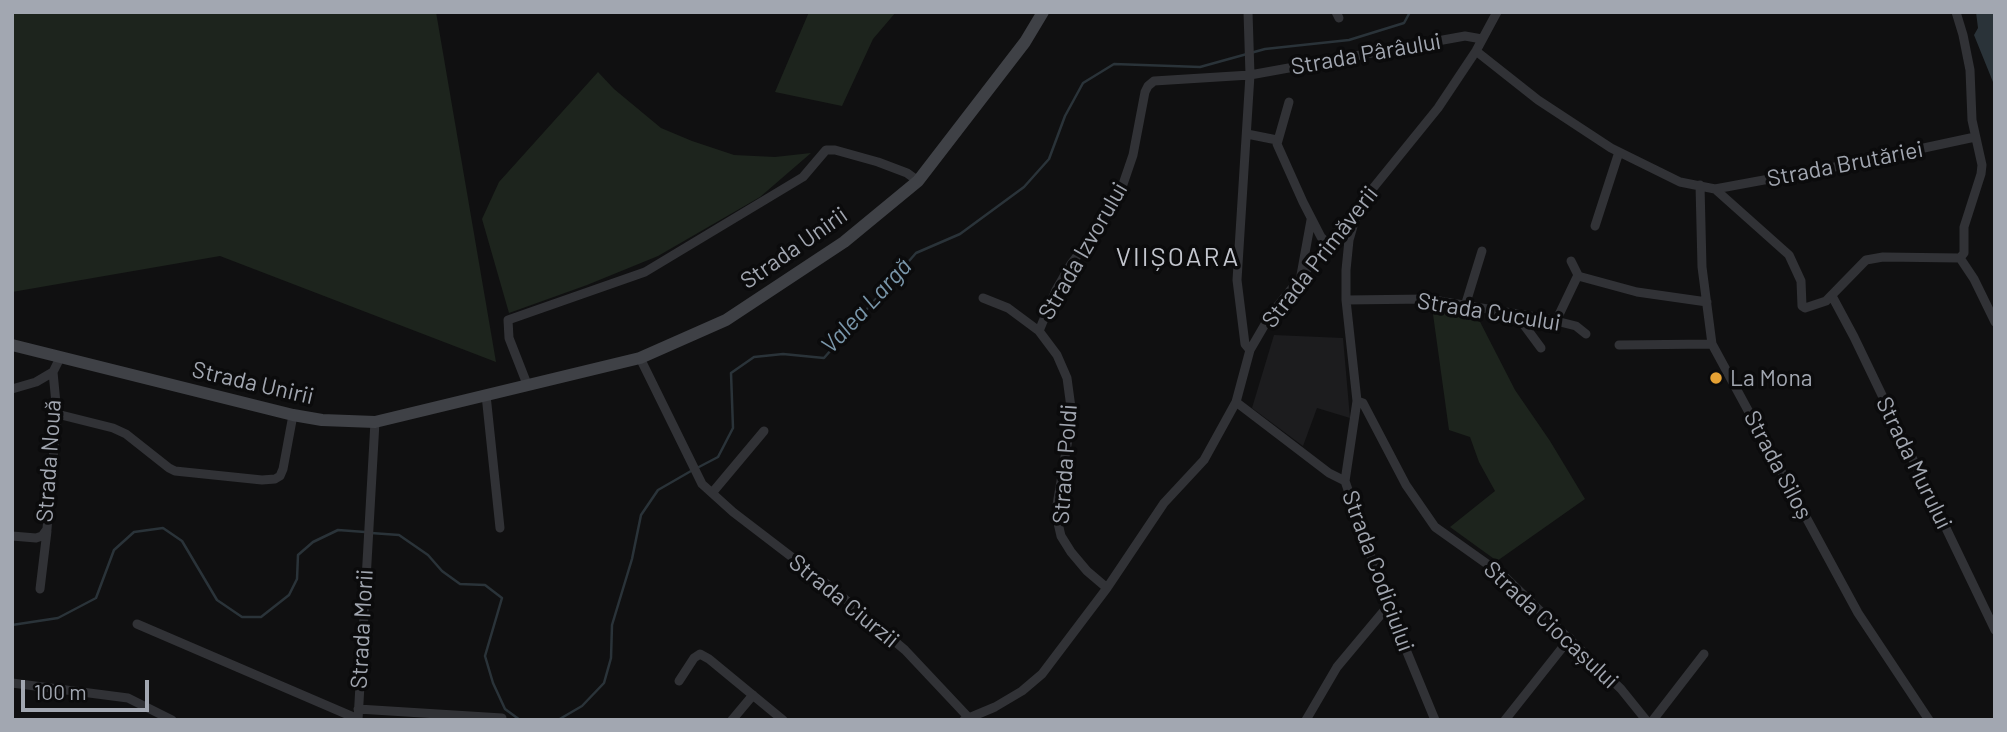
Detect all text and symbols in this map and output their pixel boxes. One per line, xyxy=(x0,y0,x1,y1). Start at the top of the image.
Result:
street label: Strada Pârâului xyxy=(1289,27,1443,81)
street label: Strada Brutăriei xyxy=(1765,135,1925,193)
street label: Strada Izvorului xyxy=(1032,177,1134,325)
street label: Strada Primăverii xyxy=(1256,181,1384,333)
street label: Strada Unirii xyxy=(735,201,853,295)
district label: VIIȘOARA xyxy=(1117,241,1239,273)
water label: Valea Largă xyxy=(815,253,917,359)
street label: Strada Cucului xyxy=(1415,287,1563,337)
street label: Strada Unirii xyxy=(189,356,317,410)
place label: La Mona xyxy=(1730,364,1813,392)
marker: La Mona xyxy=(1708,370,1724,386)
street label: Strada Murului xyxy=(1870,392,1958,534)
street label: Strada Nouă xyxy=(31,399,67,523)
street label: Strada Poldi xyxy=(1047,403,1083,525)
street label: Strada Siloș xyxy=(1738,406,1818,524)
street label: Strada Codiciului xyxy=(1336,487,1420,655)
street label: Strada Ciurzii xyxy=(783,548,905,654)
street label: Strada Ciocașului xyxy=(1478,556,1624,694)
street label: Strada Morii xyxy=(345,568,379,690)
scale bar xyxy=(24,666,152,710)
text: 100 m xyxy=(34,679,87,704)

